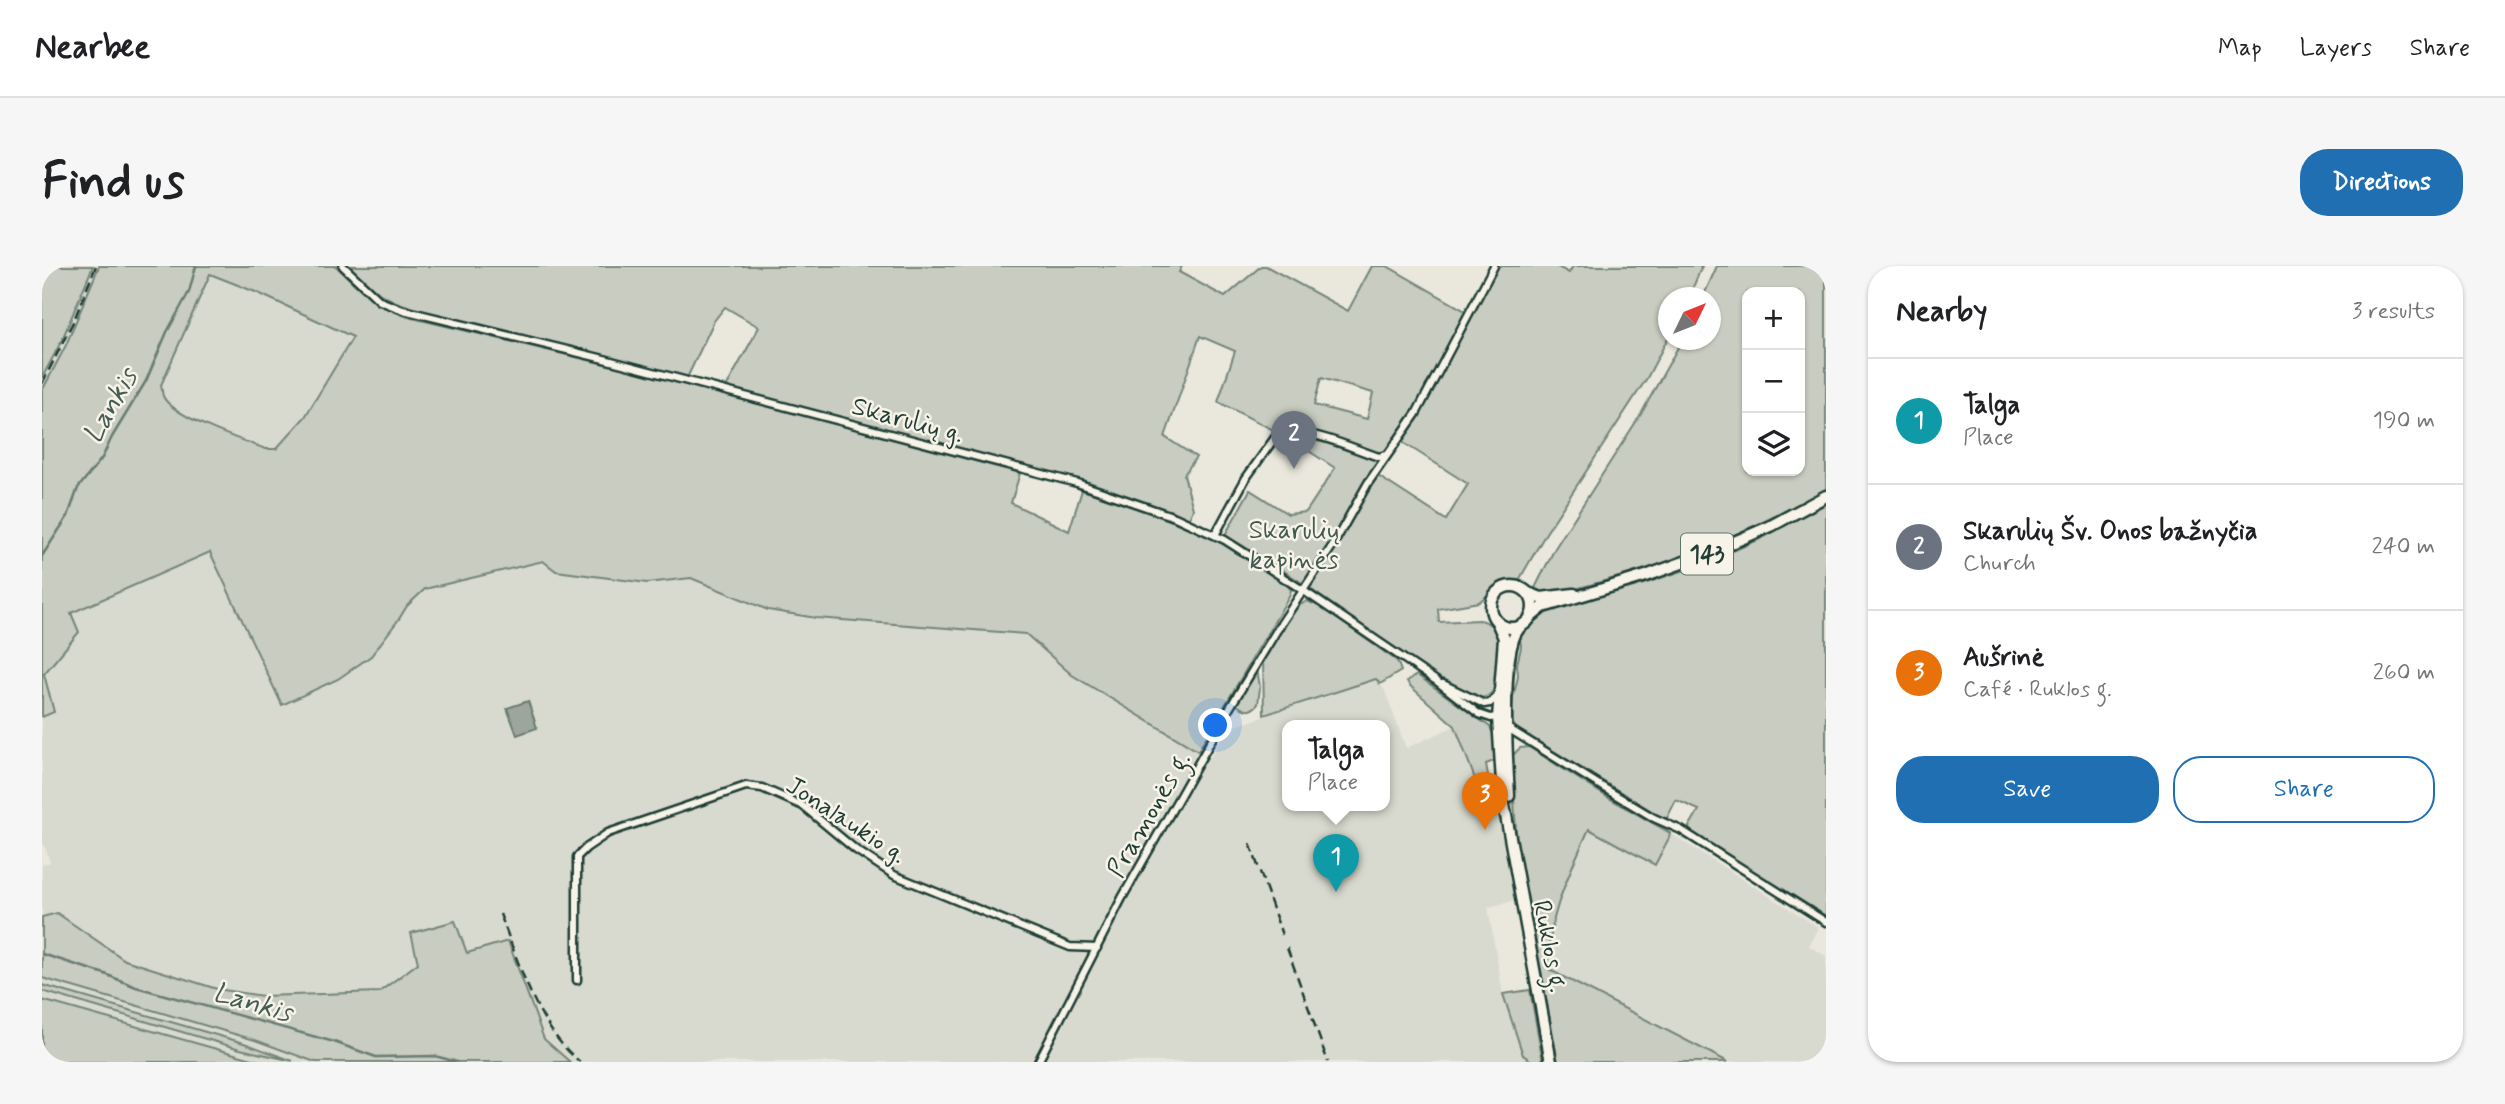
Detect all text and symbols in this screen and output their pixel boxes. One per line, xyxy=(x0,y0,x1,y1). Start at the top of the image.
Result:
text: Nearbee xyxy=(35,26,150,70)
text: Map xyxy=(2218,33,2262,64)
text: Layers xyxy=(2300,33,2372,64)
text: Share xyxy=(2410,33,2470,64)
button: Directions xyxy=(2300,149,2463,216)
text: Find us xyxy=(42,150,185,215)
north arrow xyxy=(1658,287,1721,350)
map controls xyxy=(1742,287,1805,476)
button: + xyxy=(1742,287,1805,350)
text: Nearby xyxy=(1896,292,1987,331)
text: 3 results xyxy=(2352,297,2435,327)
button: − xyxy=(1742,350,1805,413)
water label: Lankis xyxy=(75,360,149,450)
text: Talga xyxy=(1963,389,2020,423)
street label: Skarulių g. xyxy=(848,390,967,452)
text: 1 xyxy=(1914,406,1924,436)
text: 190 m xyxy=(2373,406,2435,436)
pin: 2 xyxy=(1271,411,1317,469)
button: layers xyxy=(1742,413,1805,476)
text: Place xyxy=(1963,423,2014,453)
park label: Skarulių kapinės xyxy=(1249,514,1339,578)
text: Skarulių Šv. Onos bažnyčia xyxy=(1963,515,2257,549)
text: 2 xyxy=(1913,532,1925,562)
text: 240 m xyxy=(2371,532,2435,562)
road number: 143 xyxy=(1681,534,1733,575)
text: Church xyxy=(1963,549,2036,579)
text: Aušrinė xyxy=(1963,641,2044,675)
text: 3 xyxy=(1914,658,1924,688)
text: 260 m xyxy=(2373,658,2435,688)
text: Café · Ruklos g. xyxy=(1963,675,2112,705)
your location xyxy=(1198,708,1232,742)
popup xyxy=(1282,720,1390,811)
text: Talga xyxy=(1307,734,1365,768)
street label: Pramonės g. xyxy=(1100,746,1202,886)
button: Save xyxy=(1896,756,2159,823)
button: Share xyxy=(2173,756,2435,823)
text: Place xyxy=(1307,768,1358,798)
street label: Jonalaukio g. xyxy=(779,769,913,872)
pin: 3 xyxy=(1462,772,1508,830)
pin: 1 xyxy=(1313,834,1359,892)
street label: Ruklos g. xyxy=(1520,897,1575,996)
water label: Lankis xyxy=(209,975,299,1033)

